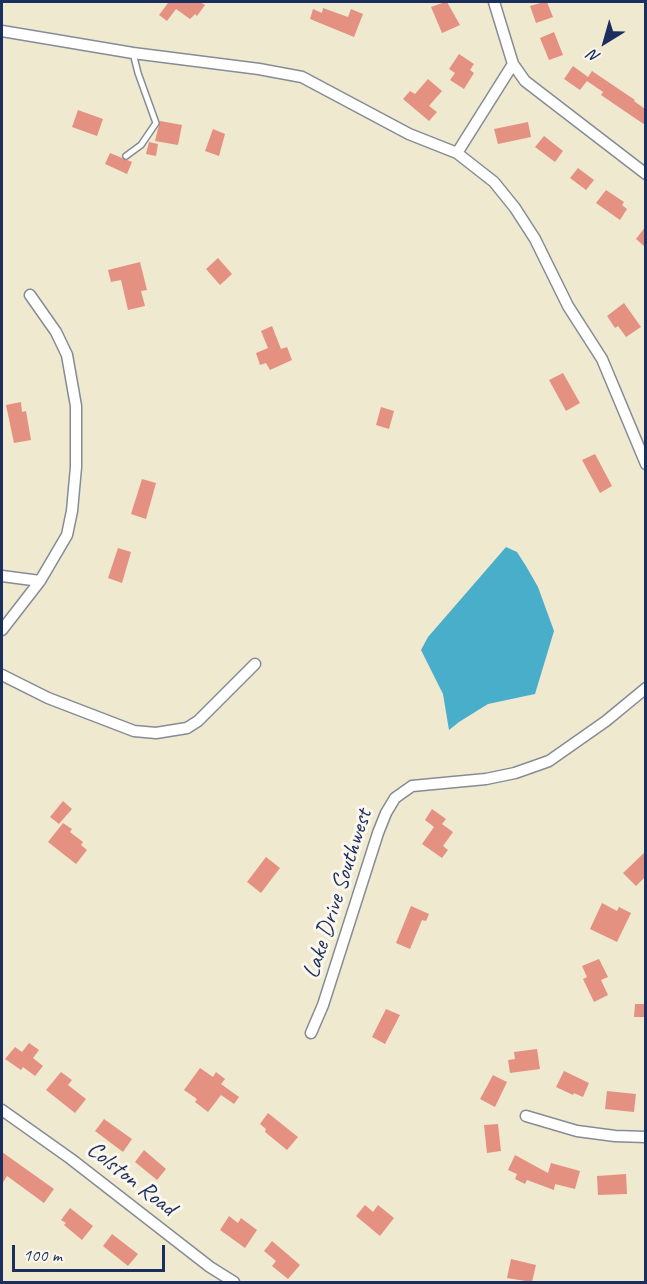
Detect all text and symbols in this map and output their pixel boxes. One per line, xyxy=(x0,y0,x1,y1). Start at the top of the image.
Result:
north arrow xyxy=(575,12,635,72)
text: N xyxy=(584,45,604,67)
street label: Lake Drive Southwest xyxy=(297,806,379,982)
street label: Colston Road xyxy=(81,1135,181,1223)
scale bar xyxy=(15,1233,168,1271)
text: 100 m xyxy=(23,1244,62,1266)

